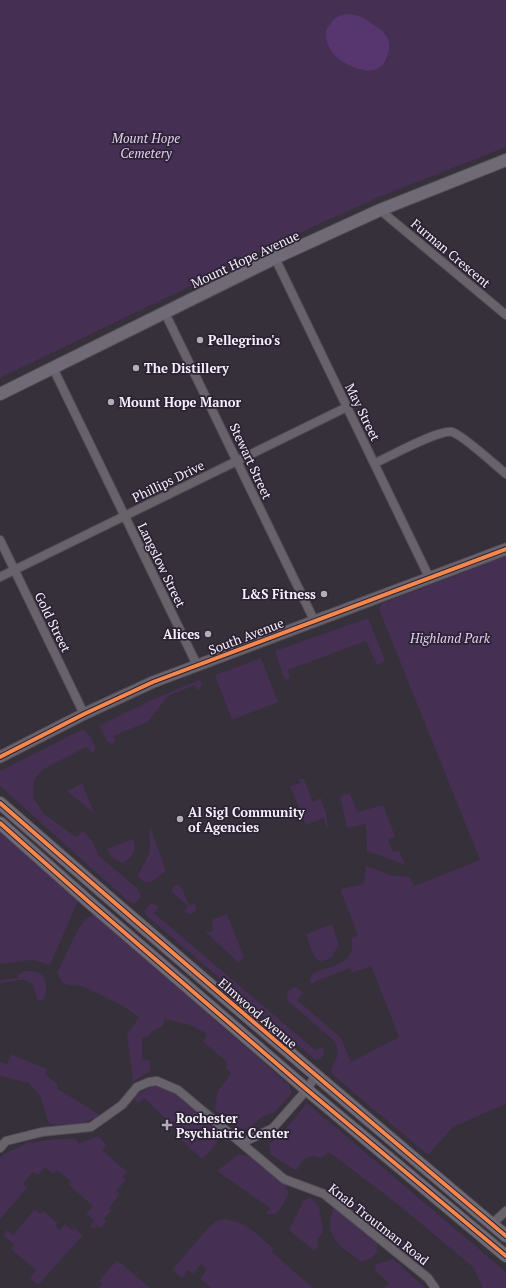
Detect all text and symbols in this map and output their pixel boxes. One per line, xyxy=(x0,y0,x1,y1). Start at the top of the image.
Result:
park label: Mount Hope Cemetery xyxy=(111,129,180,162)
street label: Furman Crescent xyxy=(407,214,495,292)
street label: Mount Hope Avenue xyxy=(188,226,302,292)
place label: Pellegrino's xyxy=(208,331,280,349)
marker: Pellegrino's xyxy=(195,335,205,345)
place label: The Distillery xyxy=(144,359,230,377)
marker: The Distillery xyxy=(131,363,141,373)
street label: May Street xyxy=(341,380,385,444)
place label: Mount Hope Manor xyxy=(119,393,242,411)
marker: Mount Hope Manor xyxy=(106,397,116,407)
street label: Stewart Street xyxy=(226,420,277,502)
street label: Phillips Drive xyxy=(129,456,207,506)
street label: Langslow Street xyxy=(134,520,190,611)
place label: L&S Fitness xyxy=(242,585,316,603)
street label: Gold Street xyxy=(31,589,75,655)
marker: L&S Fitness xyxy=(319,589,329,599)
street label: South Avenue xyxy=(206,613,286,659)
place label: Alices xyxy=(163,625,200,643)
marker: Alices xyxy=(203,629,213,639)
park label: Highland Park xyxy=(409,629,491,647)
place label: Al Sigl Community of Agencies xyxy=(188,803,306,836)
marker: Al Sigl Community of Agencies xyxy=(175,814,185,824)
street label: Elmwood Avenue xyxy=(215,974,301,1052)
place label: Rochester Psychiatric Center xyxy=(176,1109,290,1142)
marker: Rochester Psychiatric Center xyxy=(161,1119,173,1131)
street label: Knab Troutman Road xyxy=(325,1179,433,1269)

